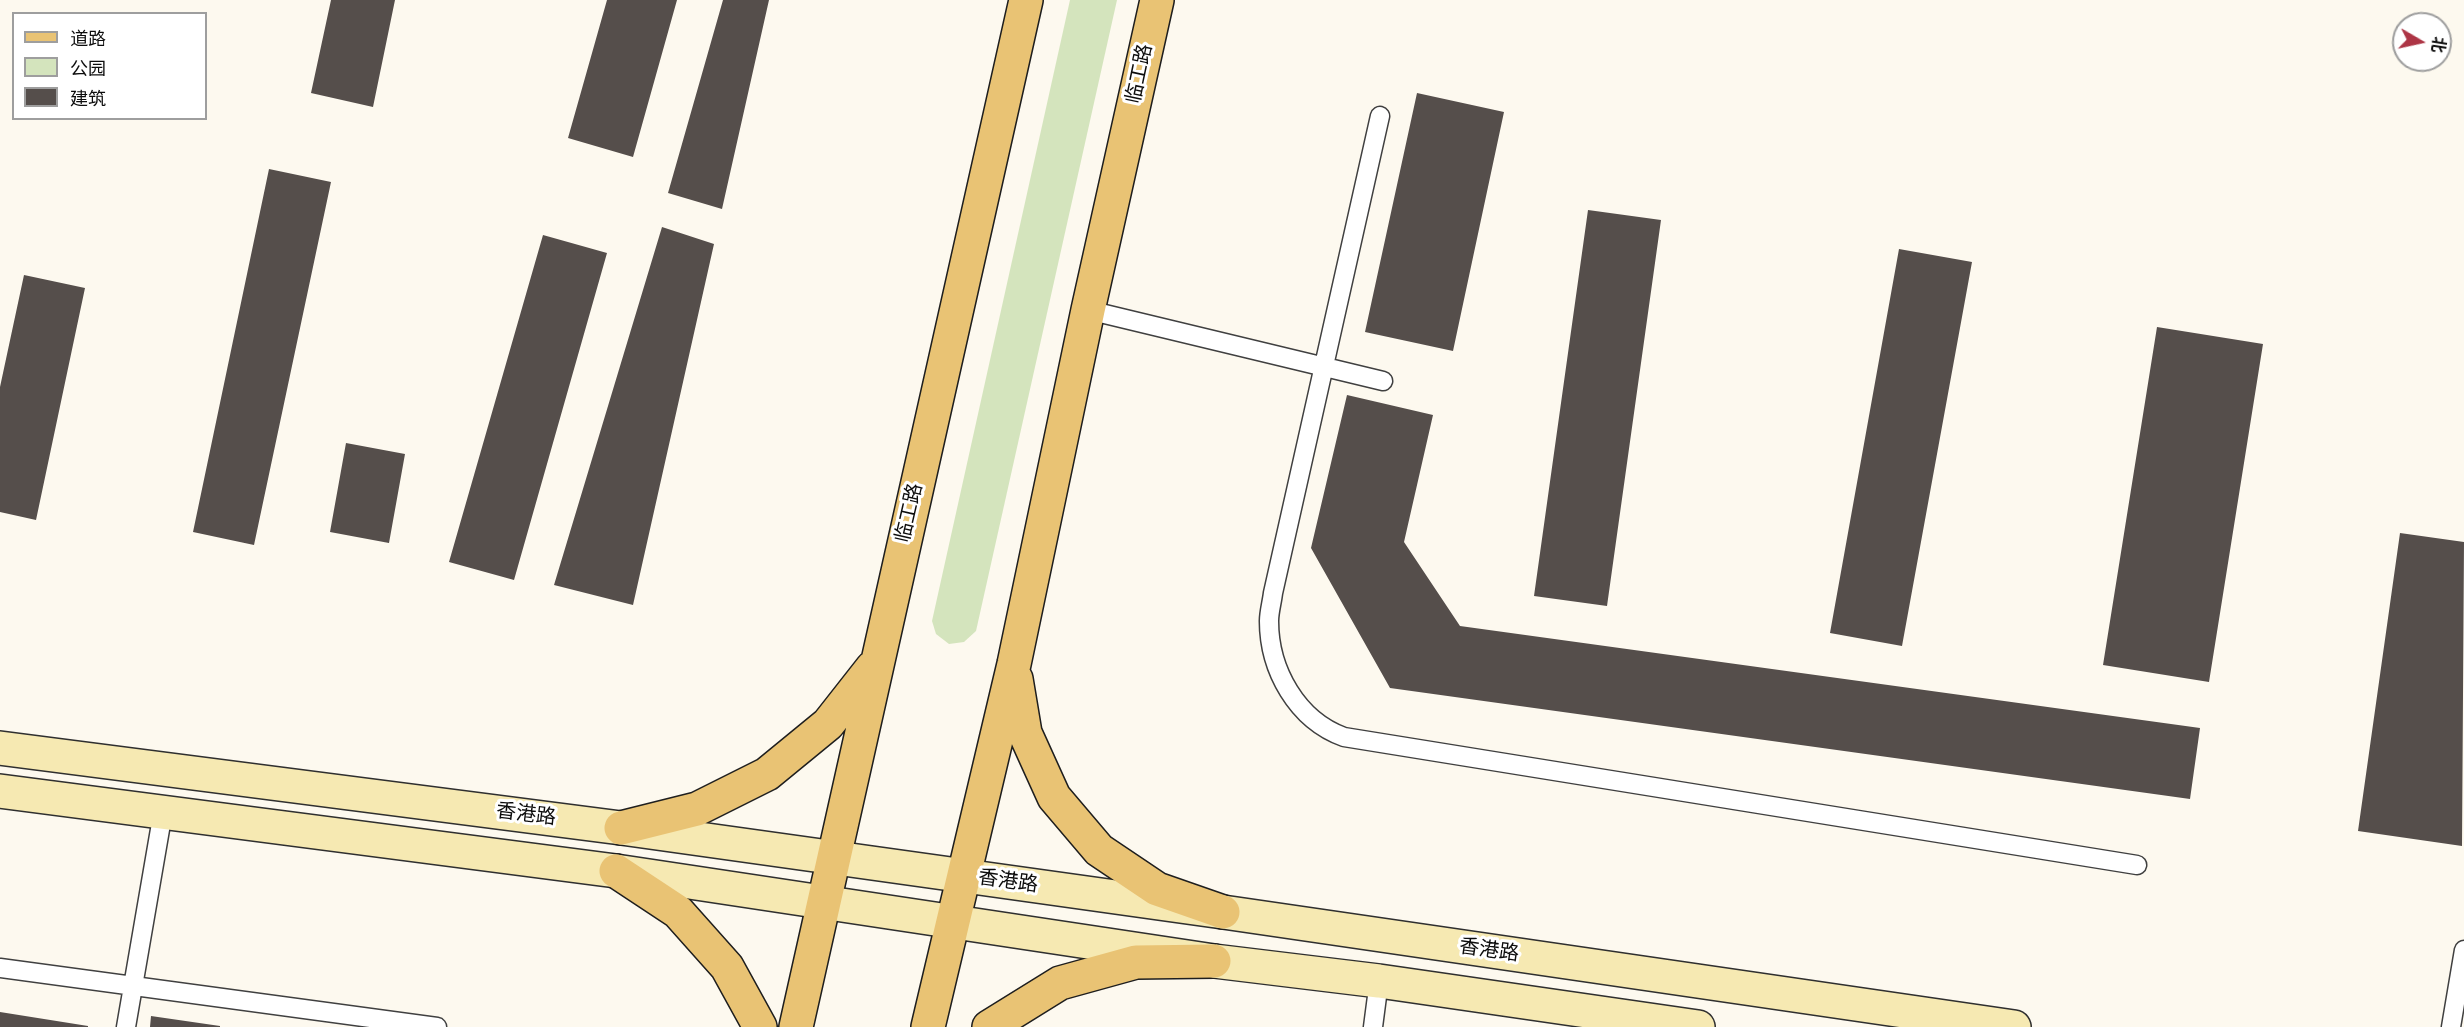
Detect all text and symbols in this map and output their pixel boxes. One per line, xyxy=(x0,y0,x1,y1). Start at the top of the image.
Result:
legend xyxy=(12,12,207,120)
north arrow xyxy=(2392,12,2452,72)
text: 道路 xyxy=(70,29,106,49)
text: 北 xyxy=(2429,35,2448,54)
street label: 临工路 xyxy=(1122,42,1158,106)
text: 公园 xyxy=(70,59,106,79)
text: 建筑 xyxy=(70,89,106,109)
street label: 临工路 xyxy=(892,481,928,545)
street label: 香港路 xyxy=(495,799,557,831)
street label: 香港路 xyxy=(977,866,1039,898)
street label: 香港路 xyxy=(1458,935,1520,967)

